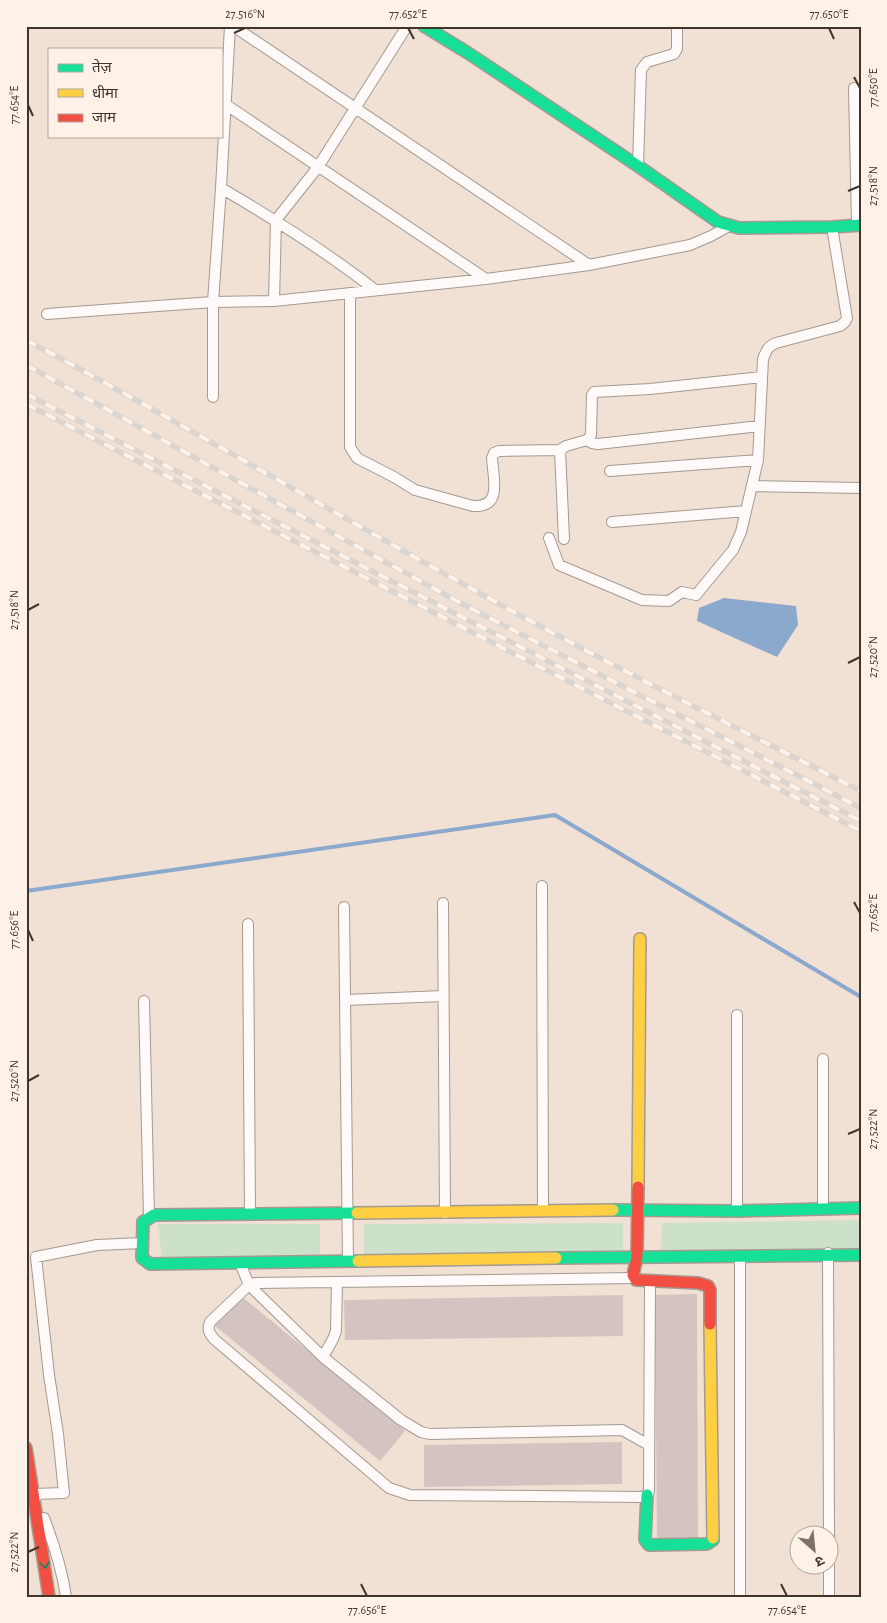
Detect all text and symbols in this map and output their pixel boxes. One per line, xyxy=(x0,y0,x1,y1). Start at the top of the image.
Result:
text: 27.516°N xyxy=(225,8,265,20)
text: 77.652°E xyxy=(389,8,427,20)
text: 77.650°E xyxy=(809,8,849,20)
legend xyxy=(48,48,222,138)
text: तेज़ xyxy=(92,58,113,75)
text: 77.650°E xyxy=(867,68,879,108)
text: धीमा xyxy=(92,85,119,101)
text: 77.654°E xyxy=(8,86,20,124)
text: जाम xyxy=(92,110,117,125)
text: 27.518°N xyxy=(867,166,879,206)
text: 27.518°N xyxy=(8,590,20,630)
text: 27.520°N xyxy=(867,636,879,678)
text: 77.652°E xyxy=(867,894,879,932)
text: 77.656°E xyxy=(8,911,20,949)
text: 27.520°N xyxy=(8,1060,20,1102)
text: 27.522°N xyxy=(867,1109,879,1149)
north arrow xyxy=(790,1526,840,1576)
text: 27.522°N xyxy=(8,1532,20,1572)
text: उ xyxy=(812,1553,826,1569)
one-way arrow xyxy=(39,1561,49,1569)
text: 77.656°E xyxy=(348,1604,386,1616)
text: 77.654°E xyxy=(768,1604,806,1616)

